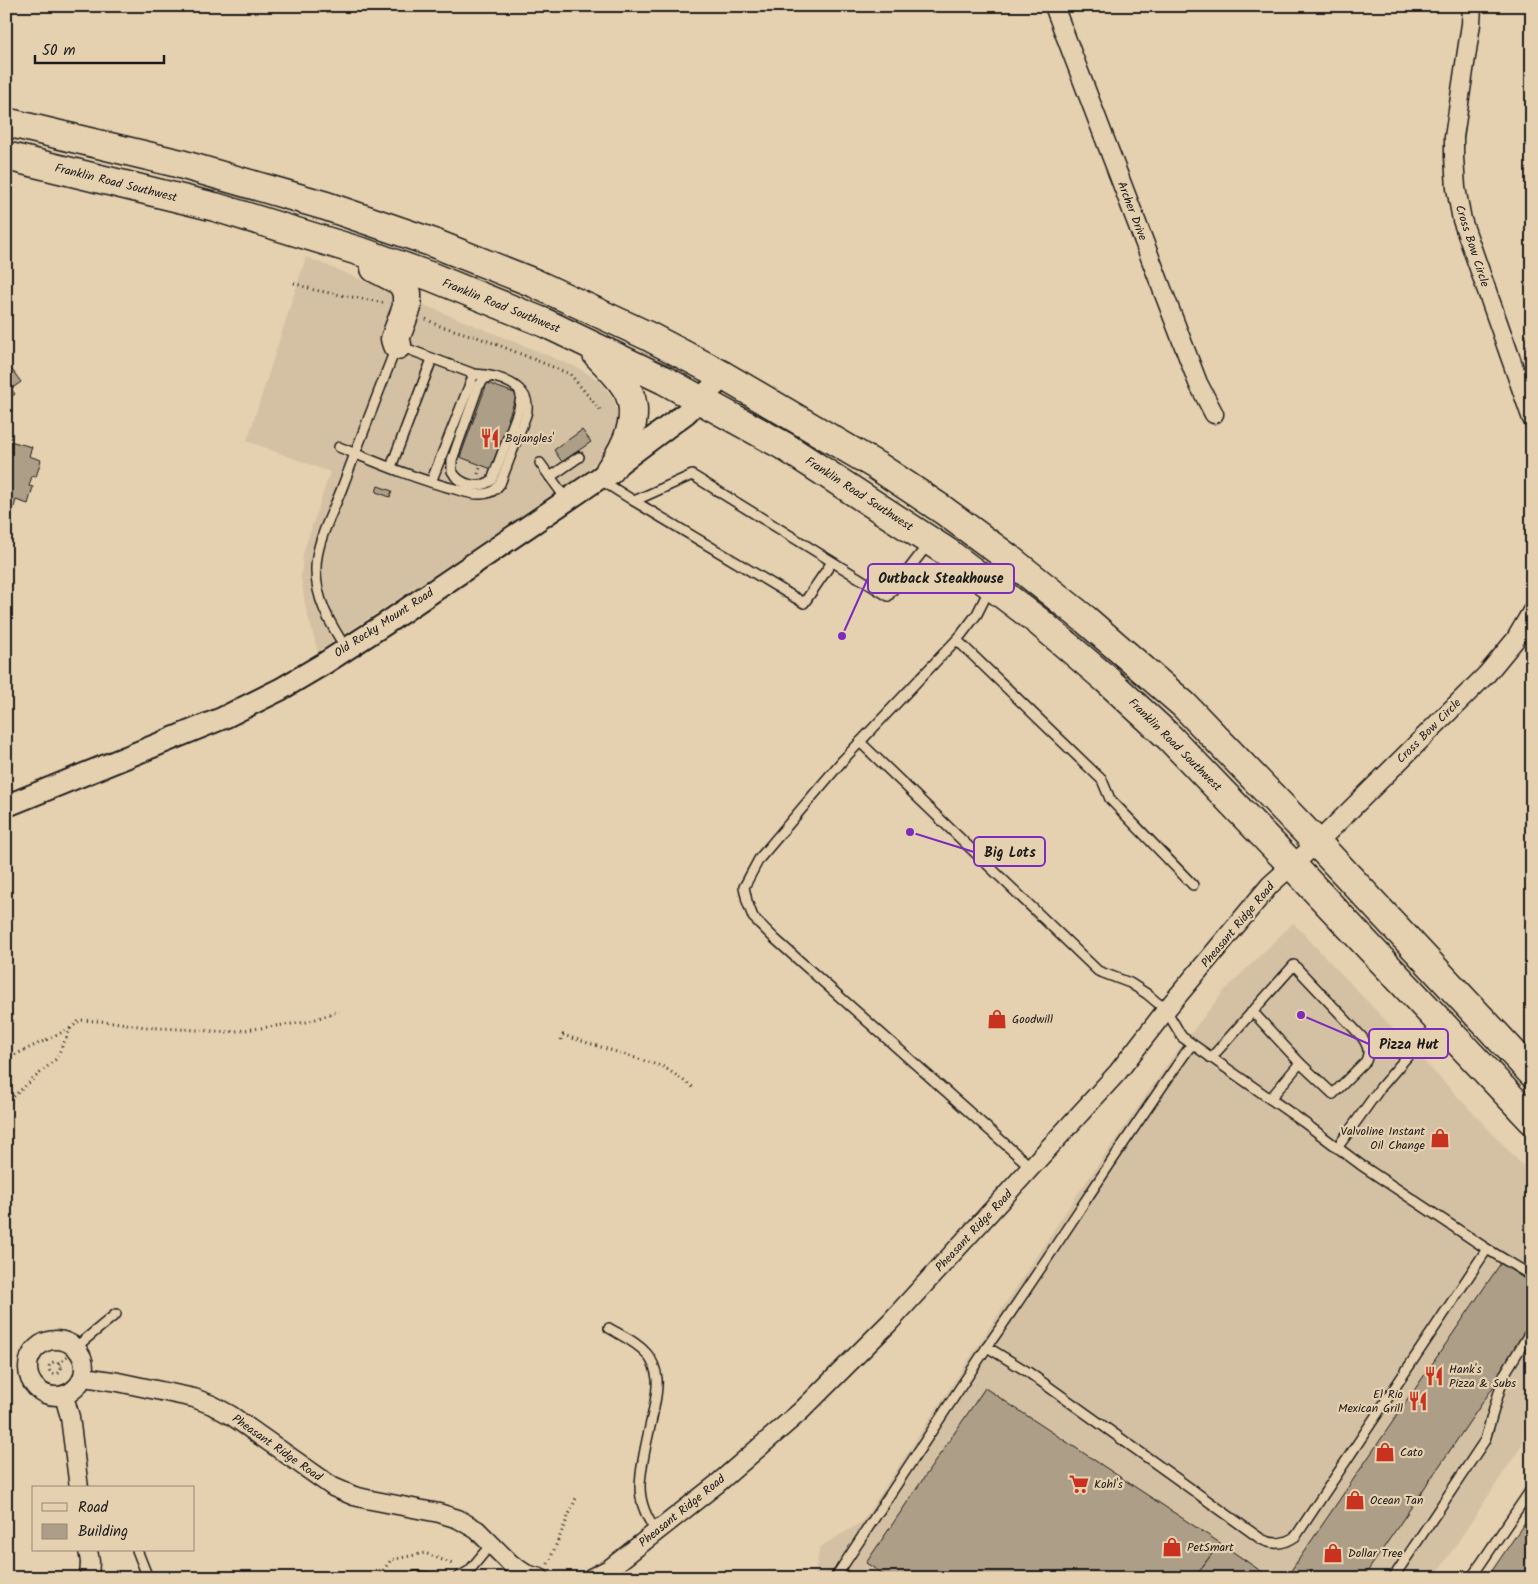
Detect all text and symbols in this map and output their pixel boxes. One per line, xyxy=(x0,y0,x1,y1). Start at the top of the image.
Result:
scale bar xyxy=(35,32,164,64)
text: 50 m xyxy=(42,39,76,63)
street label: Franklin Road Southwest xyxy=(53,159,180,208)
street label: Archer Drive xyxy=(1112,179,1152,244)
street label: Cross Bow Circle xyxy=(1450,203,1494,290)
street label: Franklin Road Southwest xyxy=(439,274,563,338)
restaurant icon: Bojangles' xyxy=(479,427,501,449)
place label: Bojangles' xyxy=(505,429,554,448)
street label: Franklin Road Southwest xyxy=(801,452,917,536)
callout: Outback Steakhouse xyxy=(868,564,1014,593)
text: Outback Steakhouse xyxy=(878,568,1004,590)
street label: Old Rocky Mount Road xyxy=(330,583,438,662)
street label: Franklin Road Southwest xyxy=(1124,694,1226,796)
street label: Cross Bow Circle xyxy=(1392,694,1466,768)
callout: Big Lots xyxy=(974,837,1045,866)
text: Big Lots xyxy=(984,842,1036,864)
street label: Pheasant Ridge Road xyxy=(1197,877,1280,972)
shop icon: Goodwill xyxy=(986,1008,1008,1030)
place label: Goodwill xyxy=(1012,1010,1053,1029)
callout: Pizza Hut xyxy=(1369,1029,1448,1058)
text: Pizza Hut xyxy=(1379,1034,1439,1056)
place label: Valvoline Instant Oil Change xyxy=(1341,1122,1426,1155)
shop icon: Valvoline Instant Oil Change xyxy=(1429,1127,1451,1149)
street label: Pheasant Ridge Road xyxy=(931,1185,1018,1276)
place label: Hank's Pizza & Subs xyxy=(1449,1360,1516,1393)
restaurant icon: Hank's Pizza & Subs xyxy=(1423,1365,1445,1387)
place label: El Rio Mexican Grill xyxy=(1338,1385,1403,1418)
restaurant icon: El Rio Mexican Grill xyxy=(1407,1390,1429,1412)
street label: Pheasant Ridge Road xyxy=(228,1410,327,1487)
shop icon: Cato xyxy=(1374,1441,1396,1463)
place label: Cato xyxy=(1400,1443,1423,1462)
street label: Pheasant Ridge Road xyxy=(635,1470,730,1552)
supermarket icon: Kohl's xyxy=(1068,1473,1090,1495)
place label: Kohl's xyxy=(1094,1475,1123,1494)
legend xyxy=(32,1486,195,1552)
shop icon: Ocean Tan xyxy=(1344,1489,1366,1511)
place label: Ocean Tan xyxy=(1370,1491,1423,1510)
text: Road xyxy=(78,1496,109,1520)
text: Building xyxy=(78,1520,128,1544)
shop icon: PetSmart xyxy=(1161,1536,1183,1558)
place label: PetSmart xyxy=(1187,1538,1234,1557)
shop icon: Dollar Tree xyxy=(1322,1542,1344,1564)
place label: Dollar Tree xyxy=(1348,1544,1403,1563)

